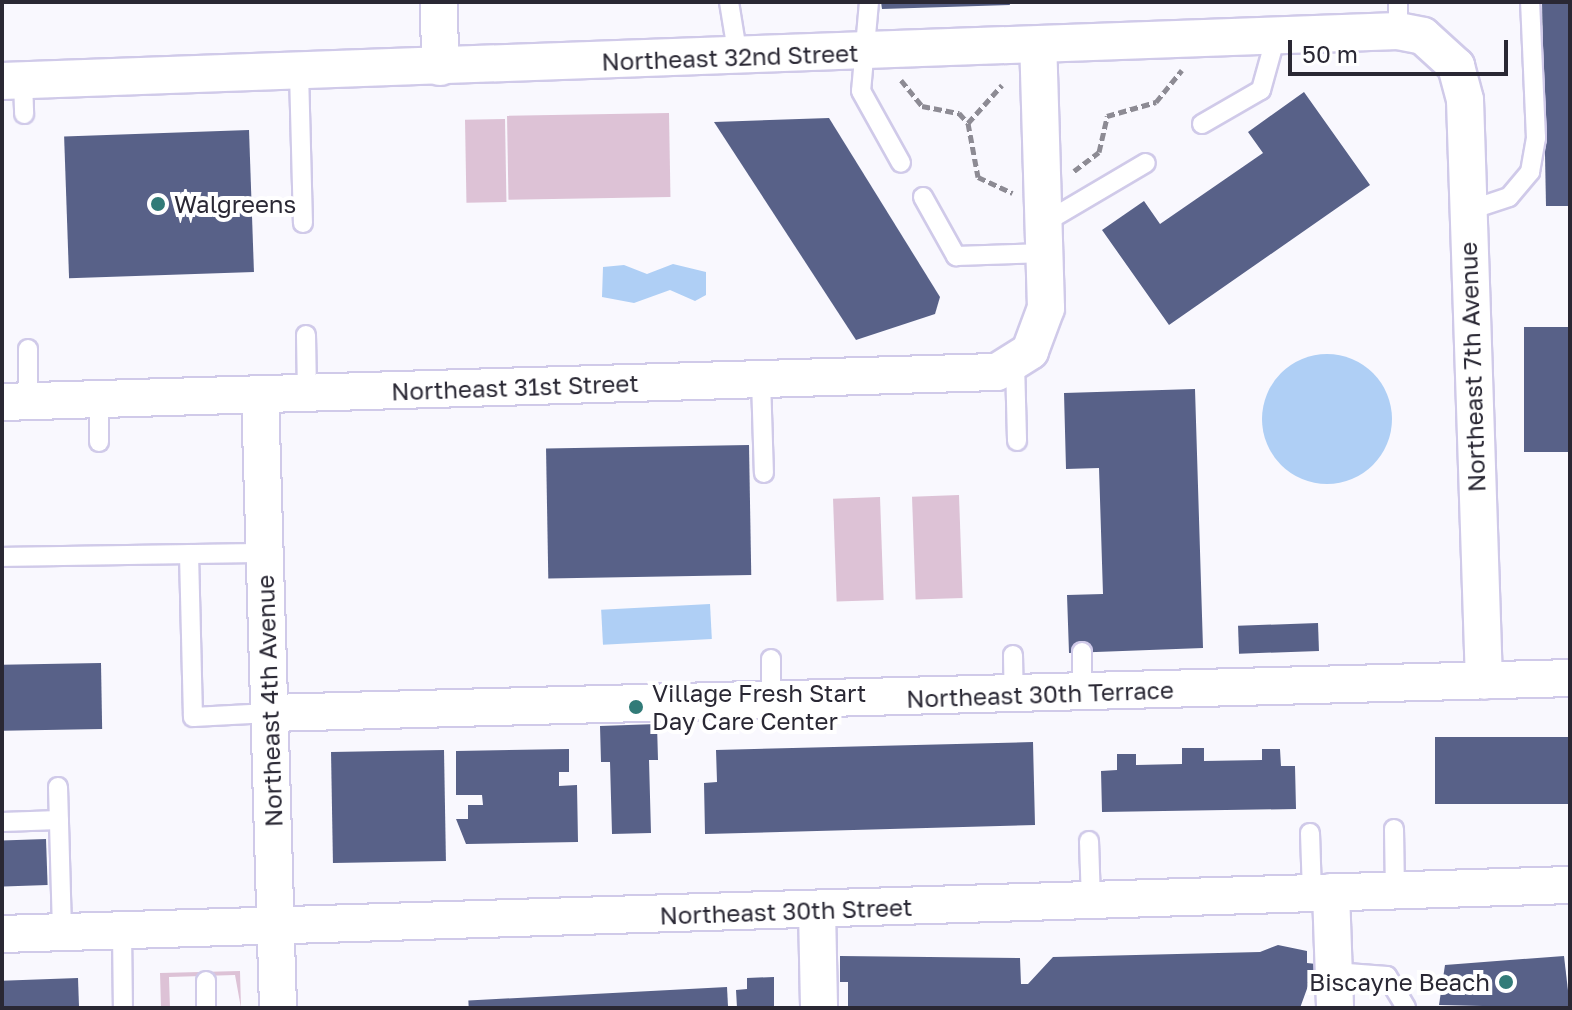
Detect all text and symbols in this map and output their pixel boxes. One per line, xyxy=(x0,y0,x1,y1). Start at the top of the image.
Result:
scale bar xyxy=(1292,24,1512,74)
street label: Northeast 32nd Street xyxy=(601,38,859,76)
text: 50 m xyxy=(1302,39,1358,68)
place label: Walgreens xyxy=(174,190,296,218)
marker: Walgreens xyxy=(149,195,167,213)
street label: Northeast 7th Avenue xyxy=(1453,241,1491,493)
street label: Northeast 31st Street xyxy=(391,368,639,406)
street label: Northeast 4th Avenue xyxy=(250,574,288,828)
street label: Northeast 30th Terrace xyxy=(906,675,1174,713)
place label: Village Fresh Start Day Care Center xyxy=(652,679,866,735)
marker: Village Fresh Start Day Care Center xyxy=(627,698,645,716)
street label: Northeast 30th Street xyxy=(659,892,913,930)
place label: Biscayne Beach xyxy=(1309,968,1490,996)
marker: Biscayne Beach xyxy=(1497,973,1515,991)

